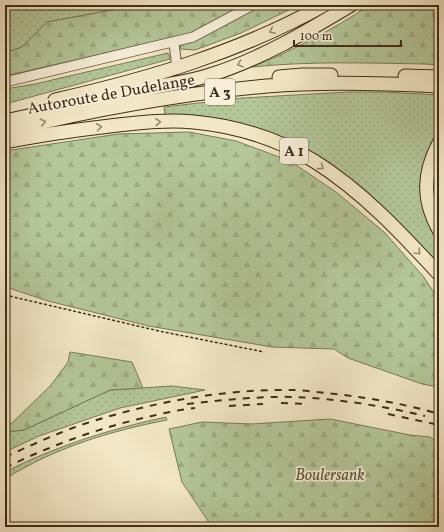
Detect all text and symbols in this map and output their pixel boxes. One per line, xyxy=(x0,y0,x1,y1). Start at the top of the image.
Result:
scale bar xyxy=(294,22,401,48)
one-way arrow xyxy=(269,26,277,34)
text: 100 m xyxy=(300,29,333,45)
one-way arrow xyxy=(237,60,244,68)
street label: Autoroute de Dudelange xyxy=(26,69,197,121)
road number: A 3 xyxy=(205,79,235,105)
one-way arrow xyxy=(155,117,161,126)
one-way arrow xyxy=(40,119,46,127)
one-way arrow xyxy=(96,123,102,132)
road number: A 1 xyxy=(280,138,308,164)
one-way arrow xyxy=(317,162,324,170)
one-way arrow xyxy=(414,247,421,255)
park label: Boulersank xyxy=(295,465,365,487)

